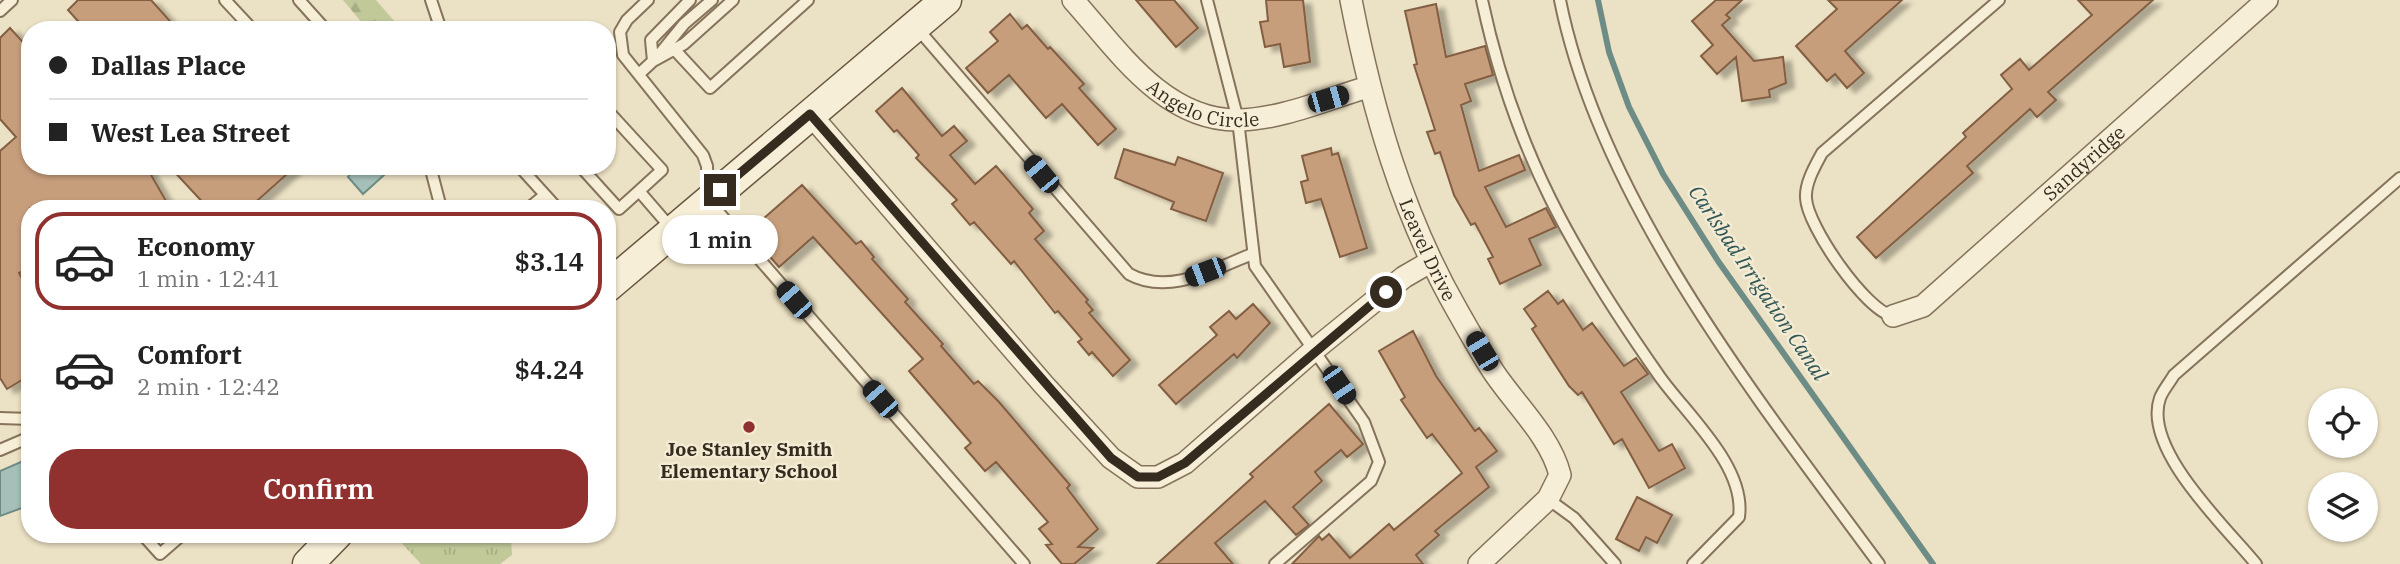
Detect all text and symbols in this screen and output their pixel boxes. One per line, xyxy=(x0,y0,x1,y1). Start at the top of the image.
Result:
text: Dallas Place xyxy=(91,48,246,82)
street label: Angelo Circle xyxy=(1142,74,1261,132)
car xyxy=(1305,83,1352,115)
text: West Lea Street xyxy=(91,115,290,149)
street label: Sandyridge xyxy=(2038,120,2130,206)
car xyxy=(1020,151,1063,197)
route end xyxy=(704,174,736,206)
water label: Carlsbad Irrigation Canal xyxy=(1683,179,1835,387)
street label: Leavel Drive xyxy=(1394,195,1462,305)
callout: 1 min xyxy=(662,214,778,264)
text: 1 min xyxy=(688,224,752,254)
text: Economy xyxy=(137,229,255,263)
icon: car xyxy=(53,230,116,293)
text: $3.14 xyxy=(515,244,584,278)
car xyxy=(1182,255,1229,289)
text: 1 min · 12:41 xyxy=(137,263,280,293)
route start xyxy=(1370,276,1402,308)
car xyxy=(773,277,816,323)
car xyxy=(1463,328,1502,374)
text: Comfort xyxy=(137,337,242,371)
icon: car xyxy=(53,338,116,401)
text: $4.24 xyxy=(515,352,584,386)
car xyxy=(1319,362,1360,408)
text: 2 min · 12:42 xyxy=(137,371,280,401)
car xyxy=(859,376,902,422)
map controls xyxy=(2308,388,2378,542)
button: locate xyxy=(2308,388,2378,458)
marker: Joe Stanley Smith Elementary School xyxy=(741,419,757,435)
place label: Joe Stanley Smith Elementary School xyxy=(660,437,838,483)
button: Confirm xyxy=(49,449,588,529)
button: layers xyxy=(2308,472,2378,542)

